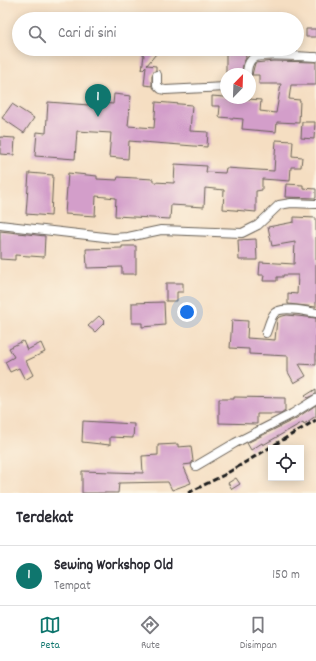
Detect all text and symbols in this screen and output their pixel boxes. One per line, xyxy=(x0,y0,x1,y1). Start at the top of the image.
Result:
search box xyxy=(12,12,304,56)
icon: search xyxy=(26,23,48,45)
text: Cari di sini xyxy=(58,23,116,45)
north arrow xyxy=(220,68,256,104)
pin: 1 xyxy=(85,84,111,117)
your location xyxy=(177,302,197,322)
map controls xyxy=(268,445,304,481)
button: locate xyxy=(268,445,304,481)
text: Terdekat xyxy=(16,507,73,531)
text: Sewing Workshop Old xyxy=(54,555,173,577)
text: 1 xyxy=(28,566,30,585)
text: 150 m xyxy=(272,566,300,585)
text: Tempat xyxy=(54,577,91,596)
tab: Peta xyxy=(39,614,61,654)
tab: Rute xyxy=(139,614,161,654)
tab: Disimpan xyxy=(240,614,277,654)

